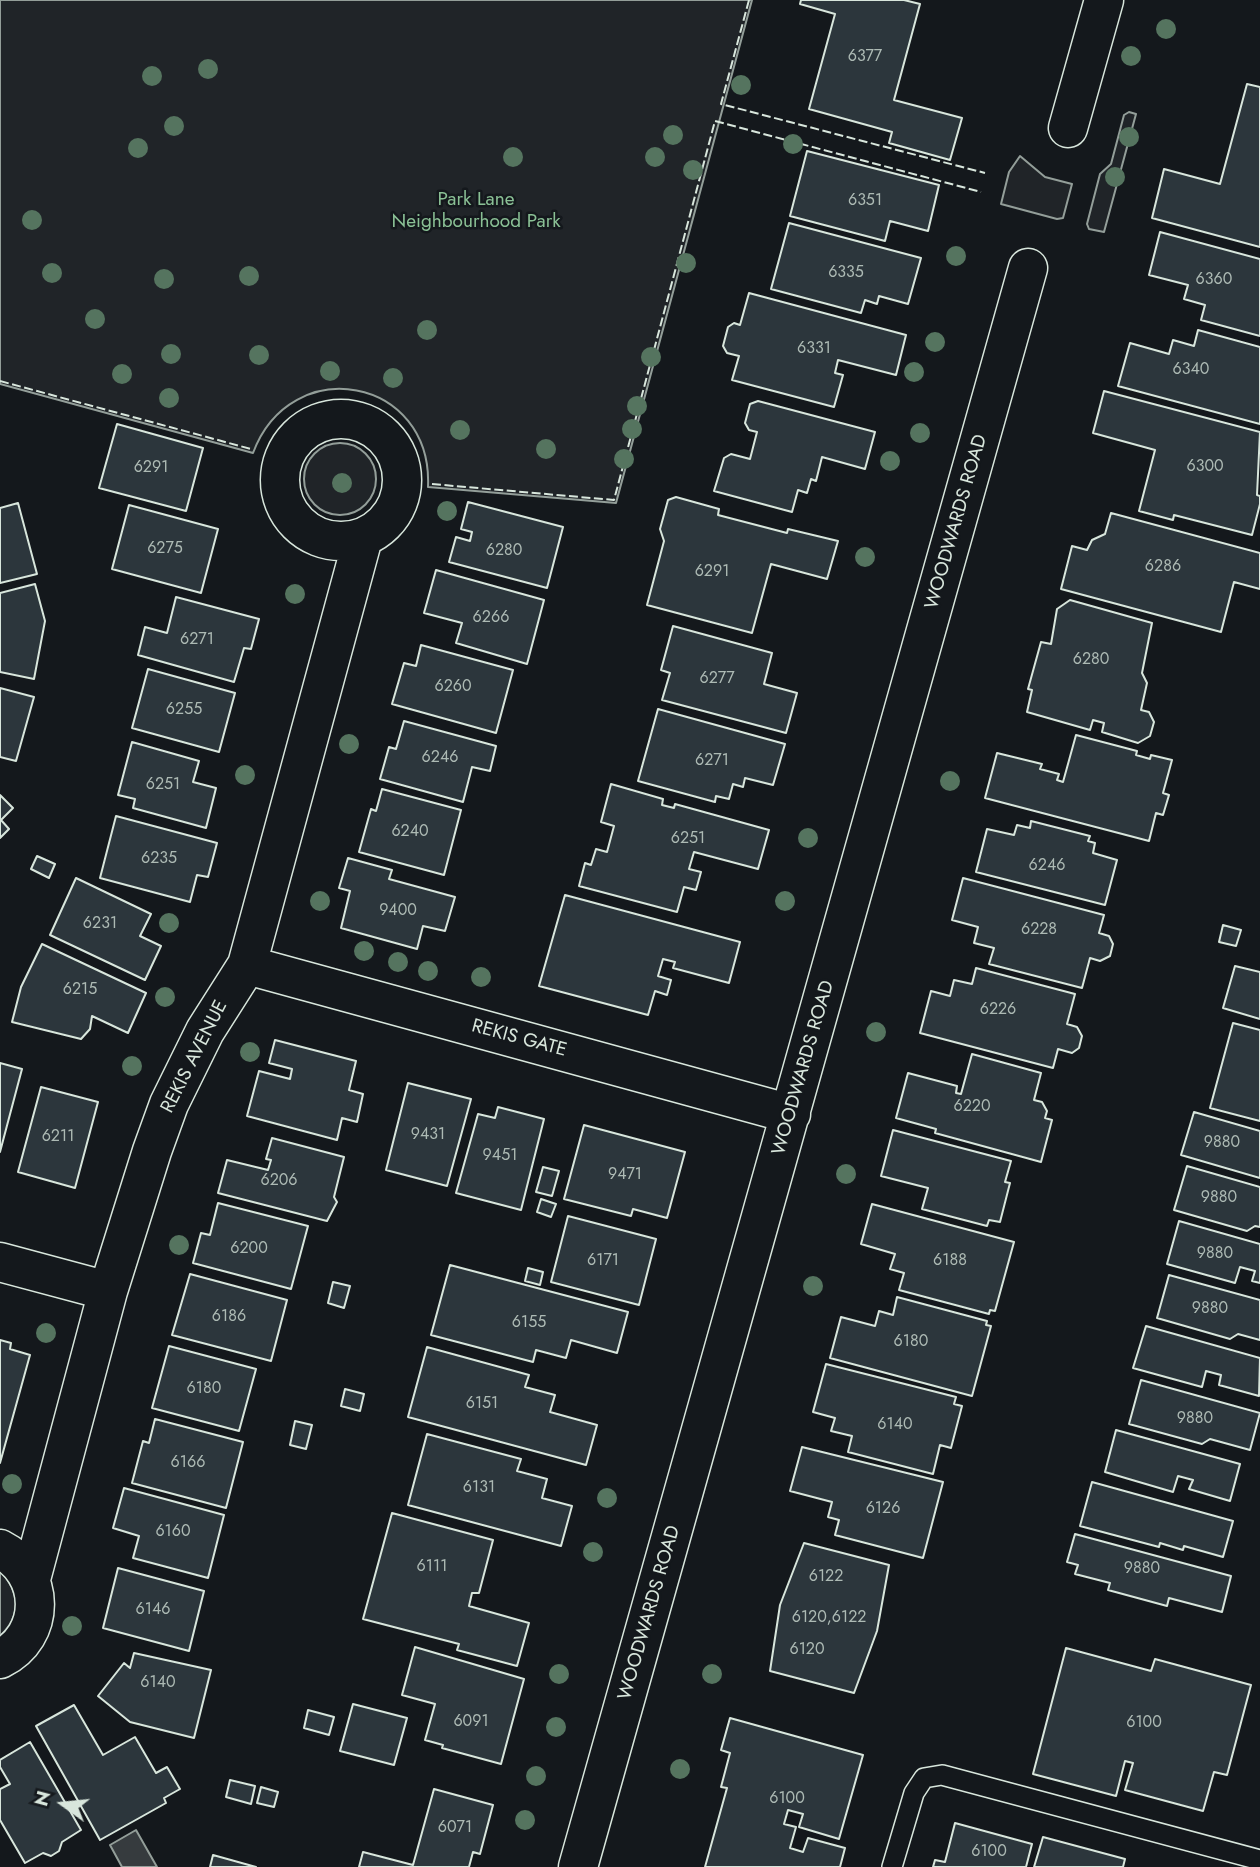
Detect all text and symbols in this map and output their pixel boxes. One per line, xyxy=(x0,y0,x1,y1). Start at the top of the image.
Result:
house number: 6377 xyxy=(848,47,882,67)
park label: Park Lane Neighbourhood Park xyxy=(391,189,561,233)
house number: 6351 xyxy=(848,191,882,211)
house number: 6335 xyxy=(828,263,864,283)
house number: 6360 xyxy=(1196,270,1232,290)
house number: 6331 xyxy=(797,339,831,359)
house number: 6340 xyxy=(1173,360,1209,380)
street label: WOODWARDS ROAD xyxy=(921,432,993,612)
house number: 6300 xyxy=(1186,457,1224,477)
house number: 6291 xyxy=(134,458,168,478)
house number: 6275 xyxy=(147,539,183,559)
house number: 6280 xyxy=(486,541,522,561)
house number: 6286 xyxy=(1145,557,1181,577)
house number: 6291 xyxy=(695,562,729,582)
house number: 6266 xyxy=(473,608,509,628)
house number: 6271 xyxy=(180,630,214,650)
house number: 6280 xyxy=(1073,650,1109,670)
house number: 6277 xyxy=(699,669,735,689)
house number: 6260 xyxy=(434,677,472,697)
house number: 6255 xyxy=(166,700,202,720)
house number: 6246 xyxy=(422,748,458,768)
house number: 6271 xyxy=(695,751,729,771)
house number: 6251 xyxy=(146,775,180,795)
house number: 6240 xyxy=(391,822,429,842)
house number: 6251 xyxy=(671,829,705,849)
house number: 6235 xyxy=(141,849,177,869)
house number: 6246 xyxy=(1029,856,1065,876)
house number: 9400 xyxy=(379,901,417,921)
house number: 6231 xyxy=(83,914,117,934)
house number: 6228 xyxy=(1021,920,1057,940)
street label: WOODWARDS ROAD xyxy=(768,978,840,1158)
house number: 6215 xyxy=(63,980,97,1000)
street label: REKIS AVENUE xyxy=(157,997,233,1117)
house number: 6226 xyxy=(980,1000,1016,1020)
street label: REKIS GATE xyxy=(469,1015,569,1063)
house number: 6220 xyxy=(953,1097,991,1117)
house number: 9431 xyxy=(411,1125,445,1145)
house number: 6211 xyxy=(42,1127,74,1147)
house number: 9880 xyxy=(1204,1133,1240,1153)
house number: 9451 xyxy=(483,1146,517,1166)
house number: 9471 xyxy=(608,1165,642,1185)
house number: 6206 xyxy=(260,1171,298,1191)
house number: 9880 xyxy=(1201,1188,1237,1208)
house number: 6200 xyxy=(230,1239,268,1259)
house number: 9880 xyxy=(1197,1244,1233,1264)
house number: 6171 xyxy=(587,1251,619,1271)
house number: 6188 xyxy=(933,1251,967,1271)
house number: 9880 xyxy=(1192,1299,1228,1319)
house number: 6186 xyxy=(212,1307,246,1327)
house number: 6155 xyxy=(512,1313,546,1333)
house number: 6180 xyxy=(894,1332,928,1352)
house number: 6180 xyxy=(187,1379,221,1399)
house number: 6151 xyxy=(466,1394,498,1414)
house number: 9880 xyxy=(1177,1409,1213,1429)
house number: 6140 xyxy=(877,1415,913,1435)
house number: 6166 xyxy=(171,1453,205,1473)
house number: 6131 xyxy=(463,1478,495,1498)
house number: 6126 xyxy=(866,1499,900,1519)
house number: 6160 xyxy=(155,1522,191,1542)
street label: WOODWARDS ROAD xyxy=(614,1523,686,1703)
house number: 6111 xyxy=(417,1557,447,1577)
house number: 9880 xyxy=(1124,1559,1160,1579)
house number: 6122 xyxy=(809,1567,843,1587)
house number: 6146 xyxy=(136,1600,170,1620)
house number: 6120,6122 xyxy=(792,1608,866,1628)
house number: 6120 xyxy=(789,1640,825,1660)
house number: 6140 xyxy=(140,1673,176,1693)
house number: 6091 xyxy=(453,1712,489,1732)
house number: 6100 xyxy=(1126,1713,1162,1733)
north arrow xyxy=(28,1769,98,1839)
text: N xyxy=(27,1788,57,1809)
house number: 6100 xyxy=(769,1789,805,1809)
house number: 6071 xyxy=(438,1818,472,1838)
house number: 6100 xyxy=(971,1842,1007,1862)

